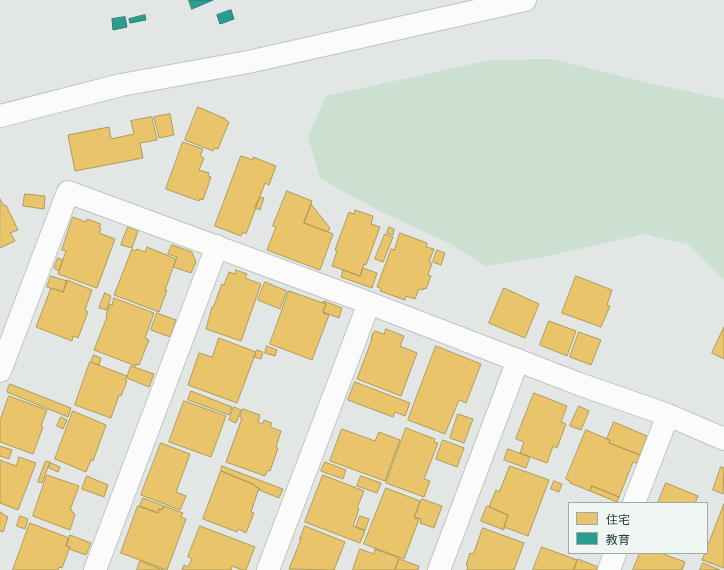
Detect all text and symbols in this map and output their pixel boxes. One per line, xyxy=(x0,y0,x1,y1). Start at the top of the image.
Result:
legend xyxy=(568,502,708,554)
text: 住宅 xyxy=(606,513,630,527)
text: 教育 xyxy=(606,533,630,547)

